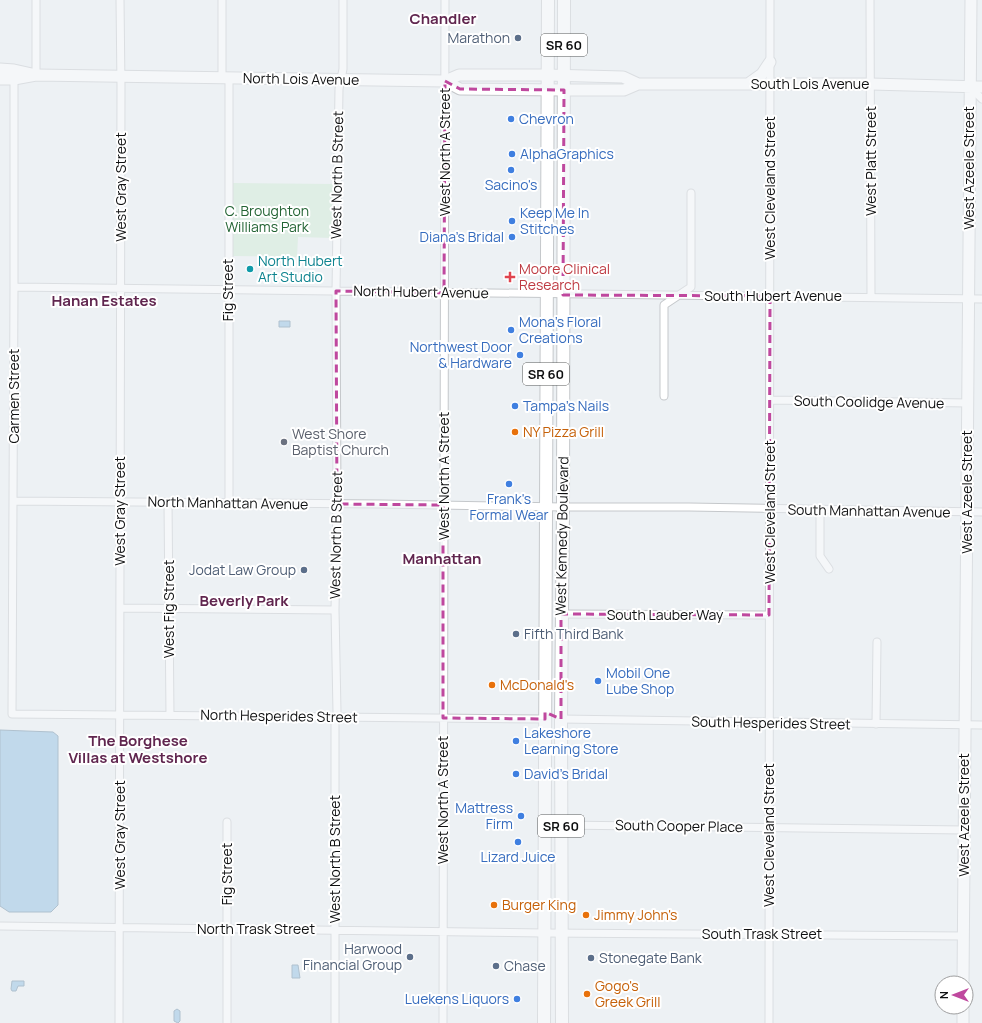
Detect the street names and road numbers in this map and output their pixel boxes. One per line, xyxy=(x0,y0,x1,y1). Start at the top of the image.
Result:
road number: SR 60 xyxy=(541,34,587,56)
street label: North Lois Avenue xyxy=(243,68,359,89)
street label: South Lois Avenue xyxy=(751,74,869,93)
street label: West North A Street xyxy=(435,87,454,216)
street label: West Platt Street xyxy=(861,106,880,216)
street label: West Azeele Street xyxy=(959,106,978,230)
street label: West North B Street xyxy=(326,110,347,239)
street label: West Cleveland Street xyxy=(760,116,779,260)
street label: West Gray Street xyxy=(111,132,130,242)
street label: Fig Street xyxy=(218,258,237,321)
street label: North Hubert Avenue xyxy=(353,281,489,302)
street label: South Hubert Avenue xyxy=(704,286,842,305)
street label: Carmen Street xyxy=(4,348,23,443)
road number: SR 60 xyxy=(523,363,569,385)
street label: South Coolidge Avenue xyxy=(794,391,944,412)
street label: West North A Street xyxy=(434,411,453,540)
street label: West Azeele Street xyxy=(957,430,976,554)
street label: West Cleveland Street xyxy=(760,440,779,584)
street label: West Gray Street xyxy=(110,456,129,566)
street label: West Kennedy Boulevard xyxy=(551,456,572,616)
street label: West North B Street xyxy=(325,470,346,599)
street label: North Manhattan Avenue xyxy=(147,492,309,513)
street label: South Manhattan Avenue xyxy=(787,500,951,521)
street label: West Fig Street xyxy=(159,559,178,658)
street label: South Lauber Way xyxy=(607,605,724,624)
street label: North Hesperides Street xyxy=(200,705,358,726)
street label: South Hesperides Street xyxy=(691,712,851,733)
street label: West North A Street xyxy=(433,735,452,864)
street label: West Azeele Street xyxy=(954,753,973,877)
street label: West Cleveland Street xyxy=(759,763,778,907)
street label: West Gray Street xyxy=(110,780,129,890)
street label: West North B Street xyxy=(325,794,344,923)
road number: SR 60 xyxy=(538,815,584,837)
street label: South Cooper Place xyxy=(615,815,743,836)
street label: Fig Street xyxy=(217,842,236,905)
street label: North Trask Street xyxy=(197,919,315,938)
street label: South Trask Street xyxy=(702,924,823,943)

